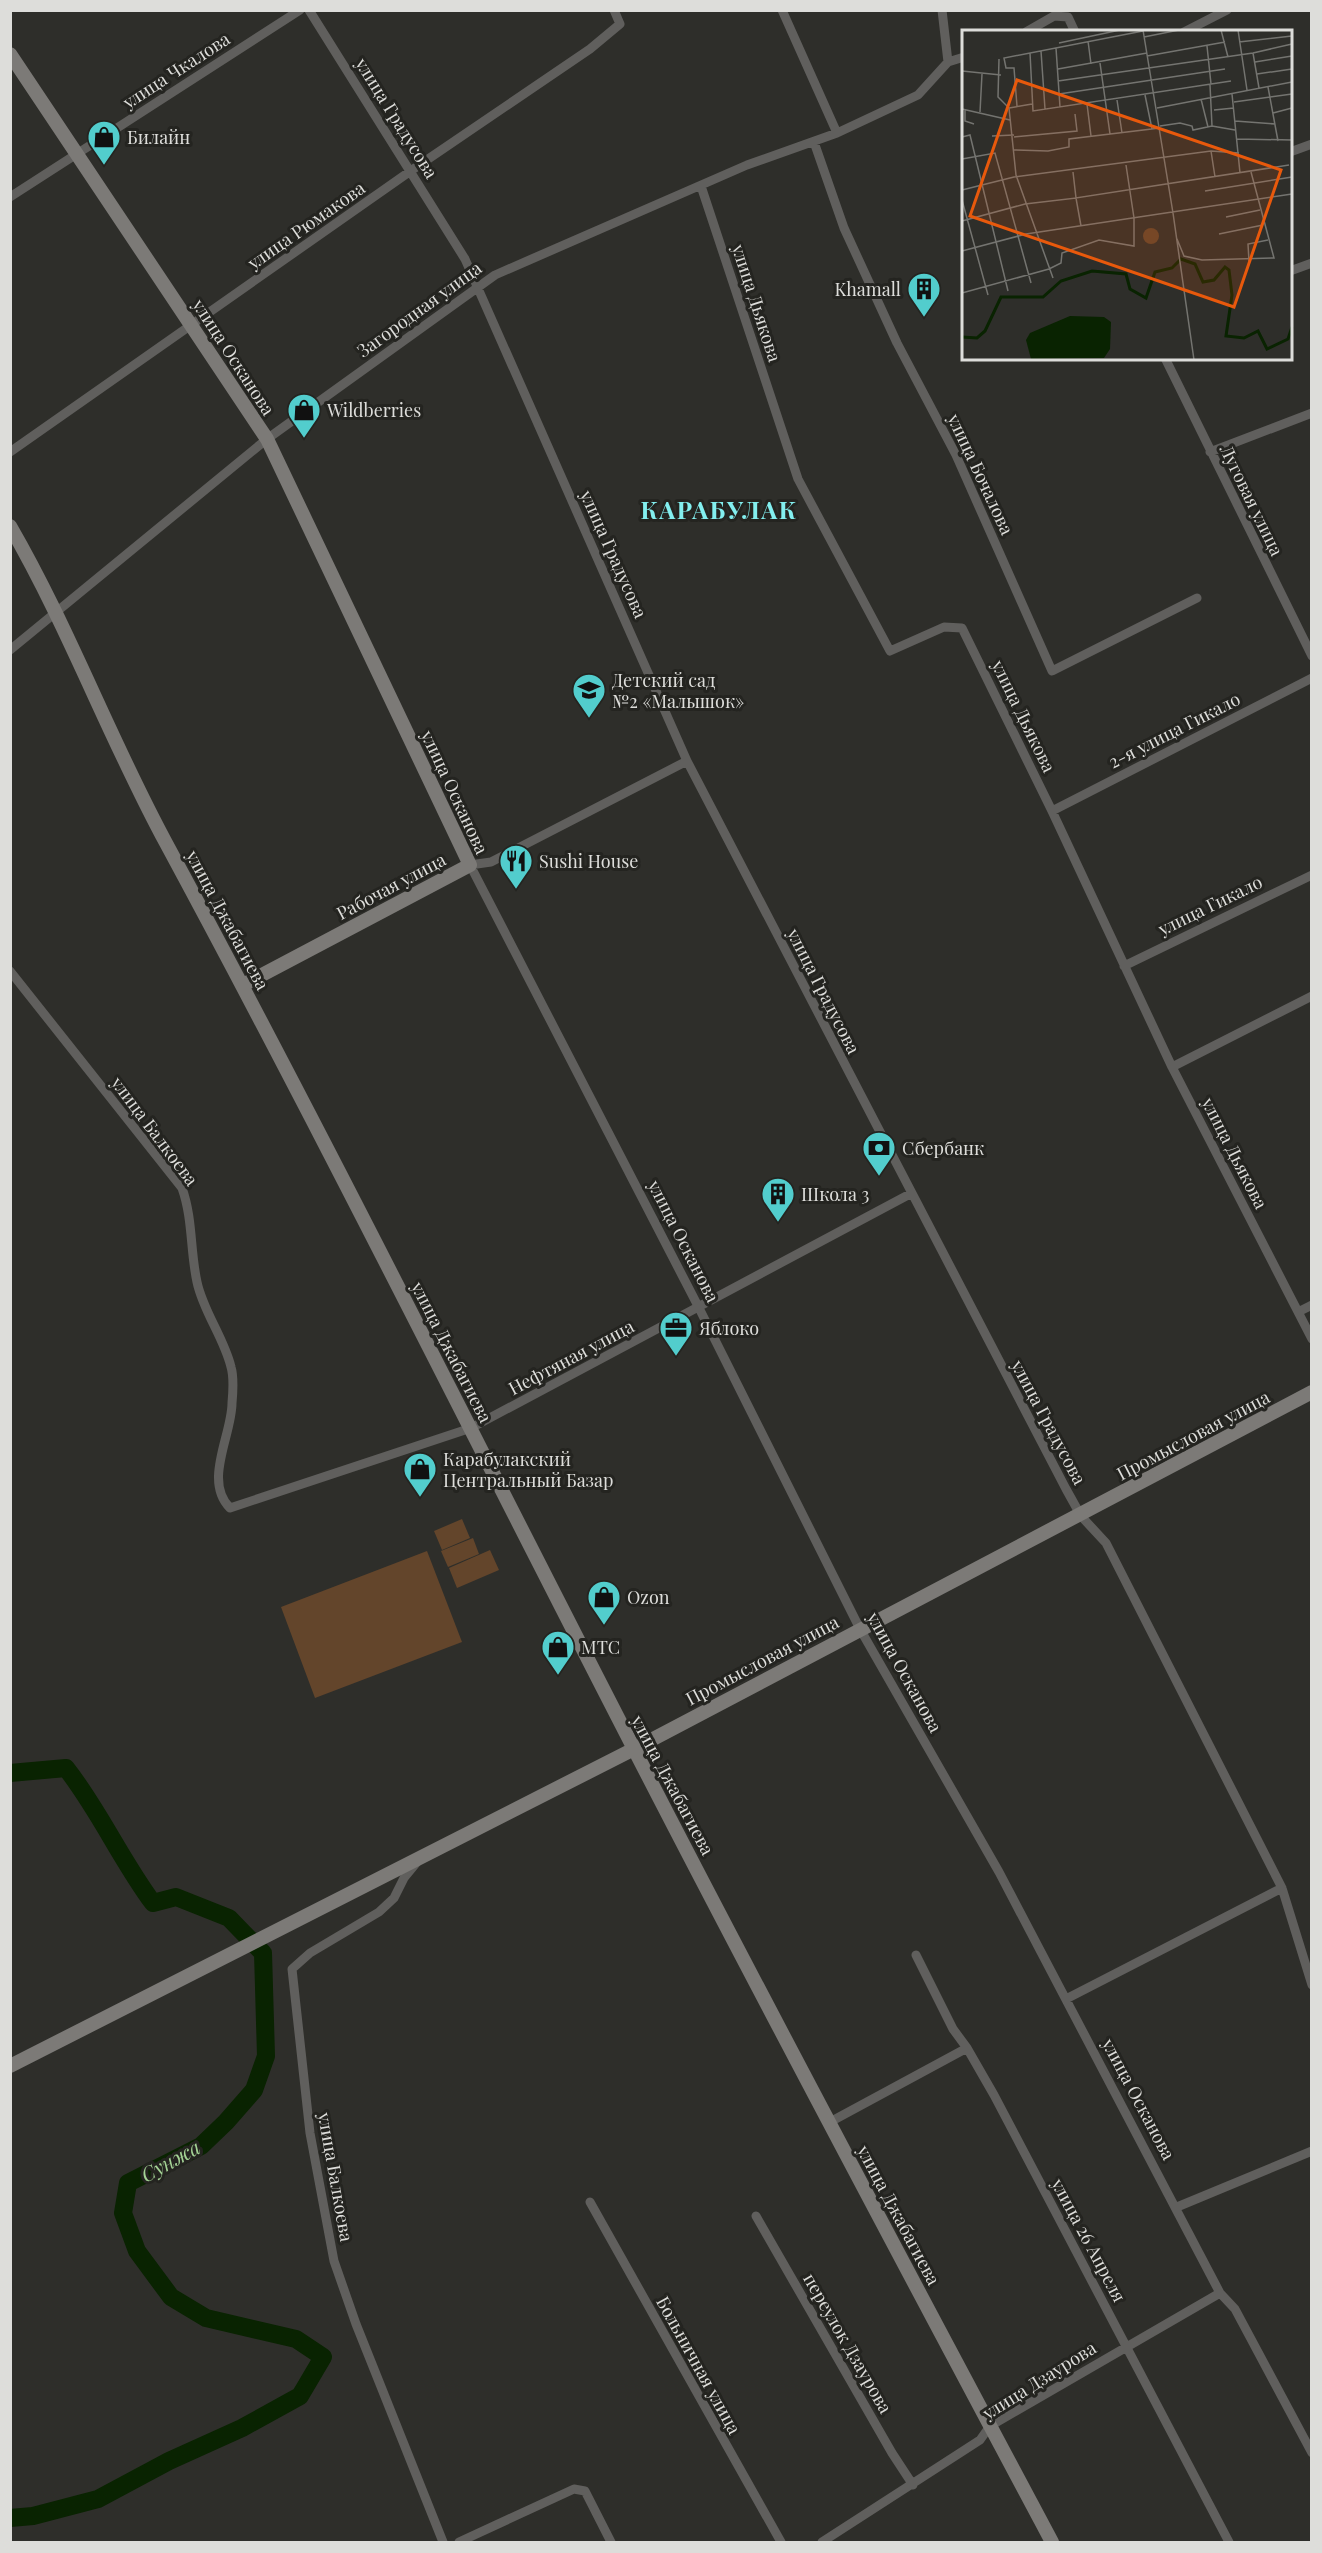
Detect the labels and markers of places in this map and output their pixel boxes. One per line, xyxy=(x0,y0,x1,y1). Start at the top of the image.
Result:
shop icon: Билайн xyxy=(86,119,122,166)
place label: Билайн xyxy=(127,125,190,149)
building icon: Khamall xyxy=(906,271,942,318)
place label: Khamall xyxy=(834,277,901,301)
shop icon: Wildberries xyxy=(286,392,322,439)
place label: Wildberries xyxy=(326,398,421,422)
place label: Детский сад №2 «Малышок» xyxy=(612,668,744,713)
school or university icon: Детский сад №2 «Малышок» xyxy=(571,672,607,719)
restaurant icon: Sushi House xyxy=(498,843,534,890)
place label: Sushi House xyxy=(539,849,638,873)
bank icon: Сбербанк xyxy=(861,1130,897,1177)
place label: Сбербанк xyxy=(902,1136,984,1160)
building icon: Школа 3 xyxy=(760,1176,796,1223)
place label: Школа 3 xyxy=(801,1182,869,1206)
office icon: Яблоко xyxy=(658,1310,694,1357)
place label: Яблоко xyxy=(698,1316,759,1340)
place label: Карабулакский Центральный Базар xyxy=(443,1447,613,1492)
shop icon: Карабулакский Центральный Базар xyxy=(402,1451,438,1498)
shop icon: Ozon xyxy=(586,1579,622,1626)
place label: Ozon xyxy=(627,1585,670,1609)
shop icon: МТС xyxy=(540,1629,576,1676)
place label: МТС xyxy=(581,1635,620,1659)

